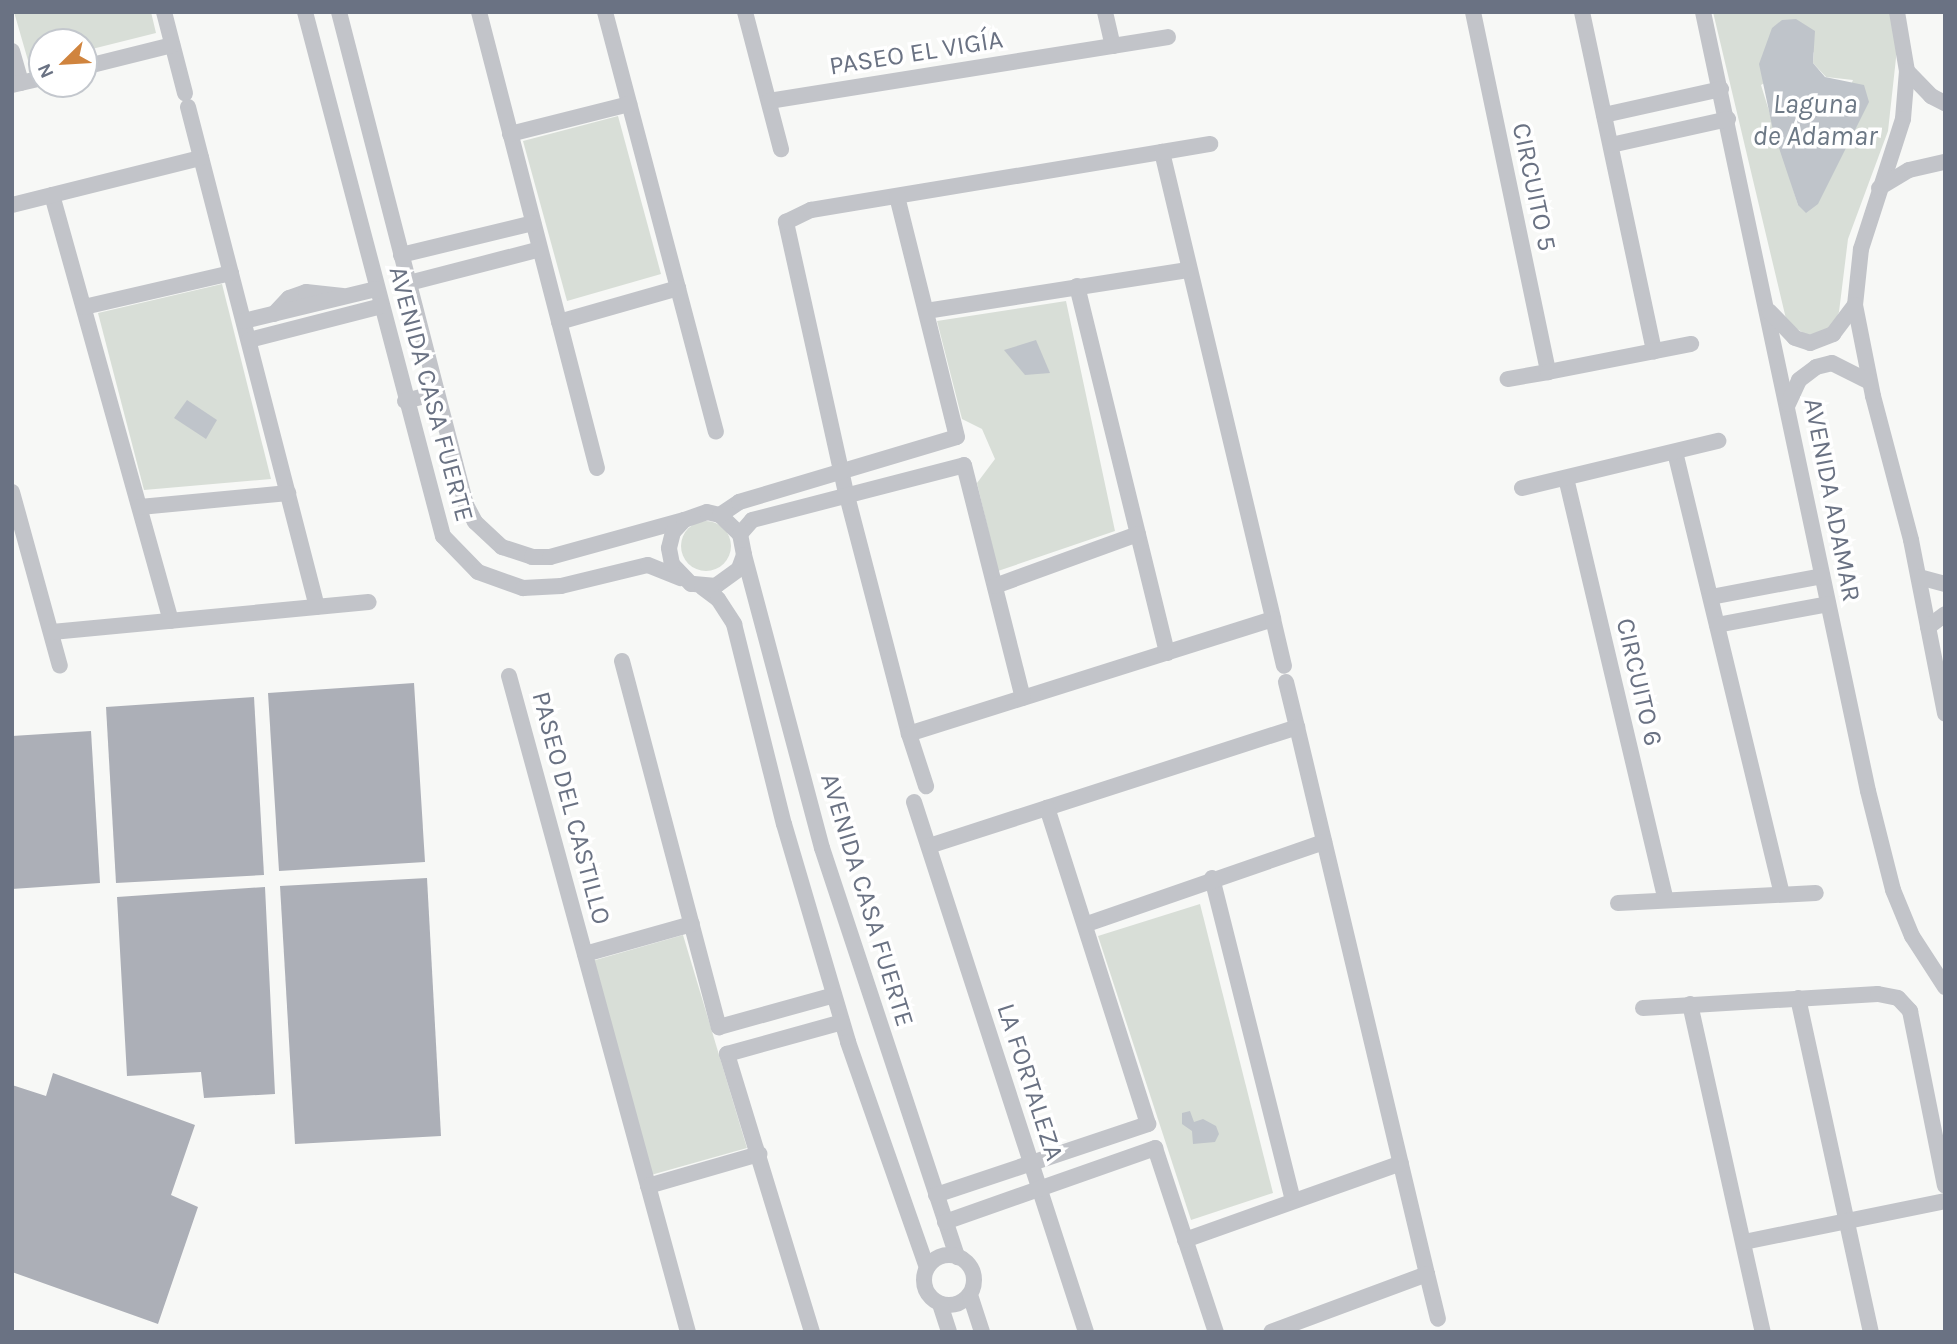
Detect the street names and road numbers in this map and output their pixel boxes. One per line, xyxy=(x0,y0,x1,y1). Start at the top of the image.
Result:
street label: PASEO EL VIGÍA xyxy=(827,24,1005,82)
street label: CIRCUITO 5 xyxy=(1505,120,1563,254)
street label: AVENIDA CASA FUERTE xyxy=(382,263,480,525)
street label: AVENIDA ADAMAR xyxy=(1797,396,1867,604)
street label: CIRCUITO 6 xyxy=(1609,615,1669,749)
street label: PASEO DEL CASTILLO xyxy=(525,688,617,928)
street label: AVENIDA CASA FUERTE xyxy=(814,770,920,1030)
street label: LA FORTALEZA xyxy=(990,999,1070,1165)

